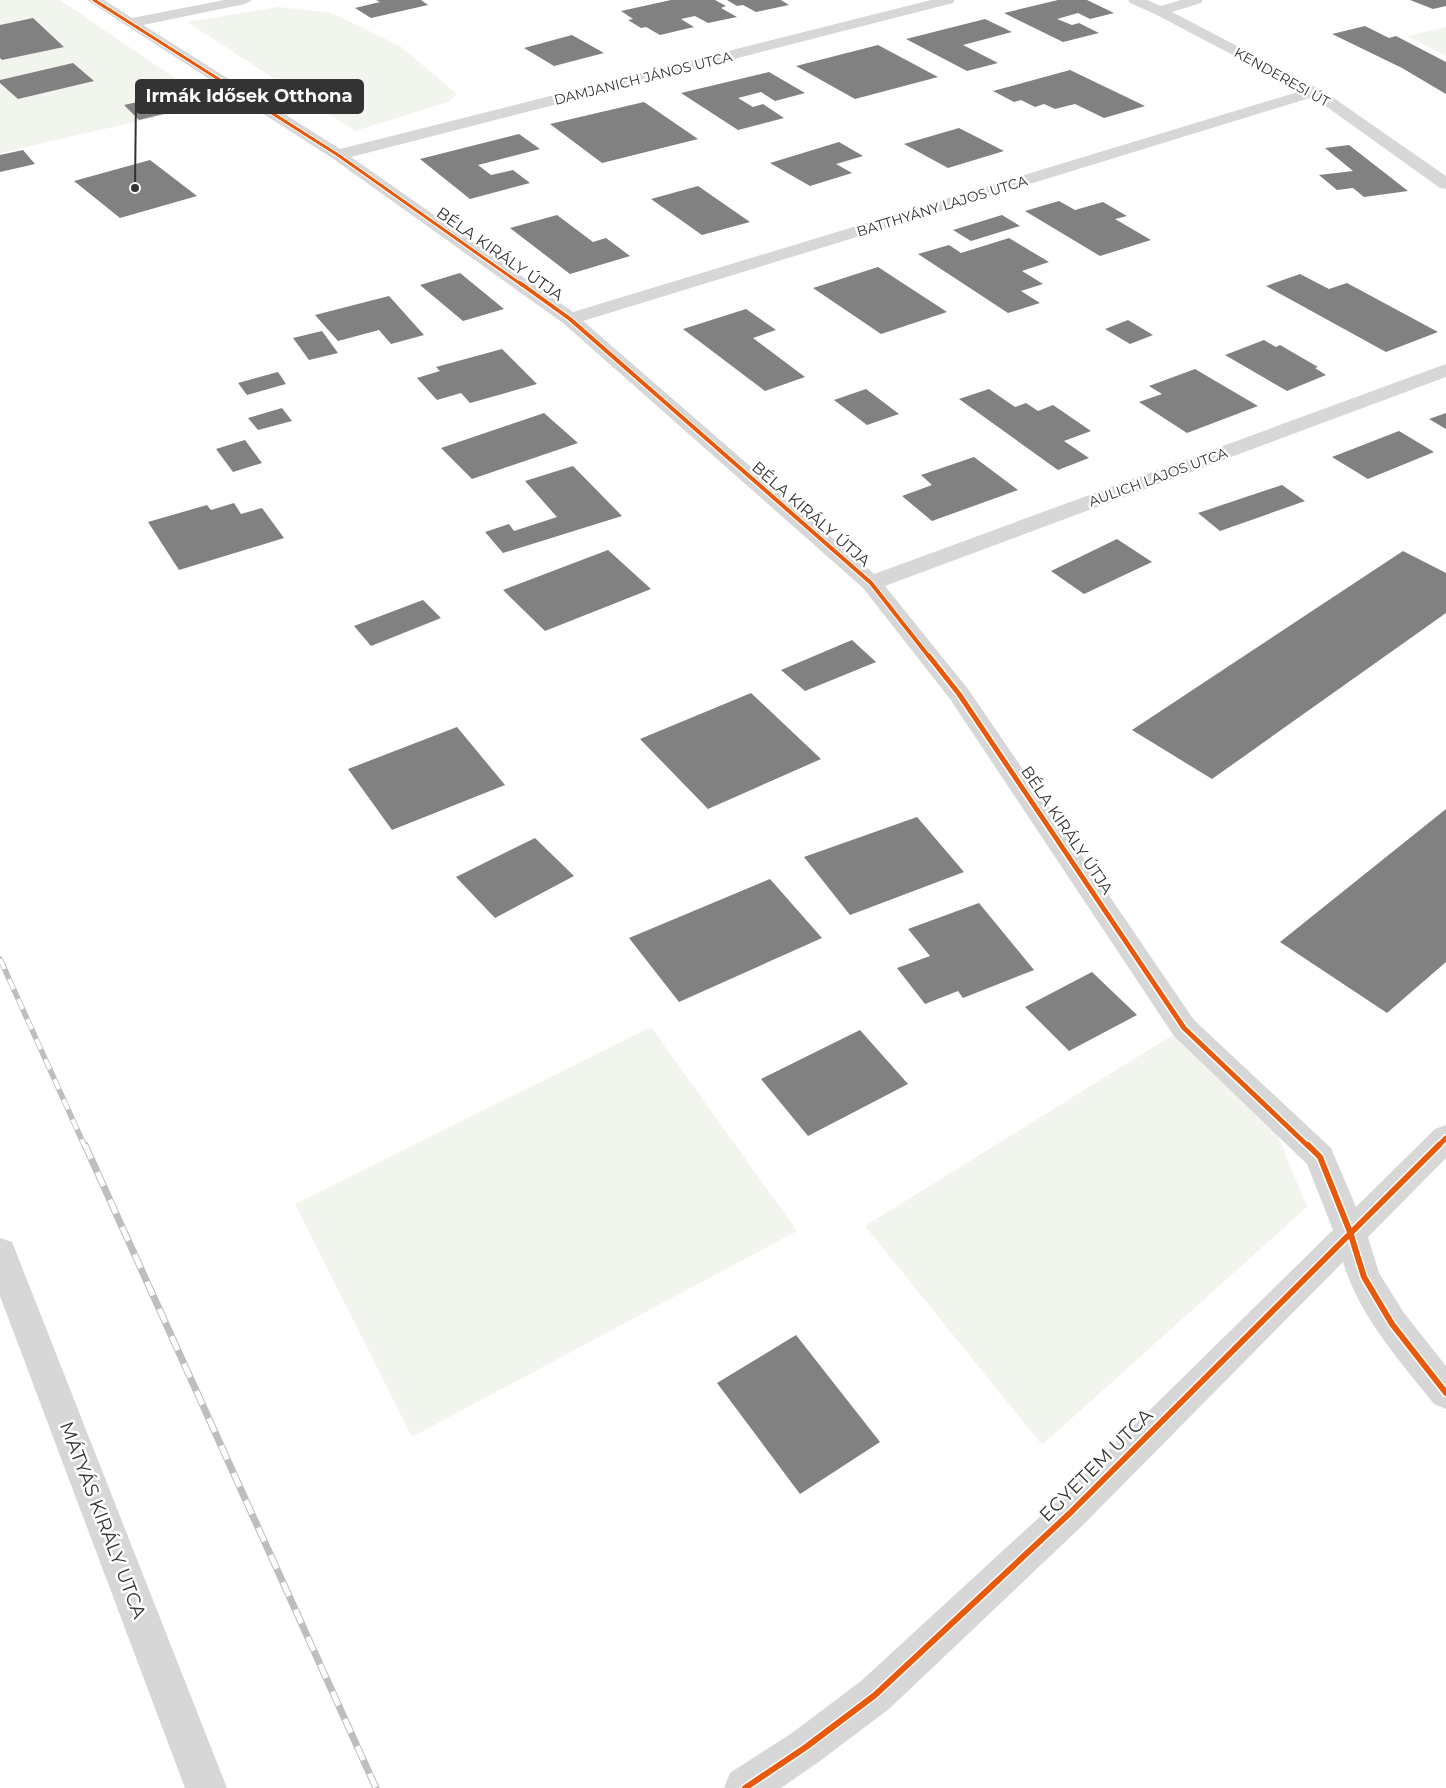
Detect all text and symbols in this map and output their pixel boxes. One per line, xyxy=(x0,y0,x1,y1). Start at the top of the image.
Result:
street label: KENDERESI ÚT xyxy=(1231,43,1333,111)
street label: DAMJANICH JÁNOS UTCA xyxy=(552,47,735,109)
callout: Irmák Idősek Otthona xyxy=(136,80,363,113)
text: Irmák Idősek Otthona xyxy=(146,85,353,107)
street label: BATTHYÁNY LAJOS UTCA xyxy=(855,171,1030,241)
street label: BÉLA KIRÁLY ÚTJA xyxy=(433,203,567,305)
street label: AULICH LAJOS UTCA xyxy=(1086,443,1231,510)
street label: BÉLA KIRÁLY ÚTJA xyxy=(748,457,874,571)
street label: BÉLA KIRÁLY ÚTJA xyxy=(1017,762,1117,898)
street label: EGYETEM UTCA xyxy=(1035,1403,1158,1526)
street label: MÁTYÁS KIRÁLY UTCA xyxy=(55,1418,151,1622)

